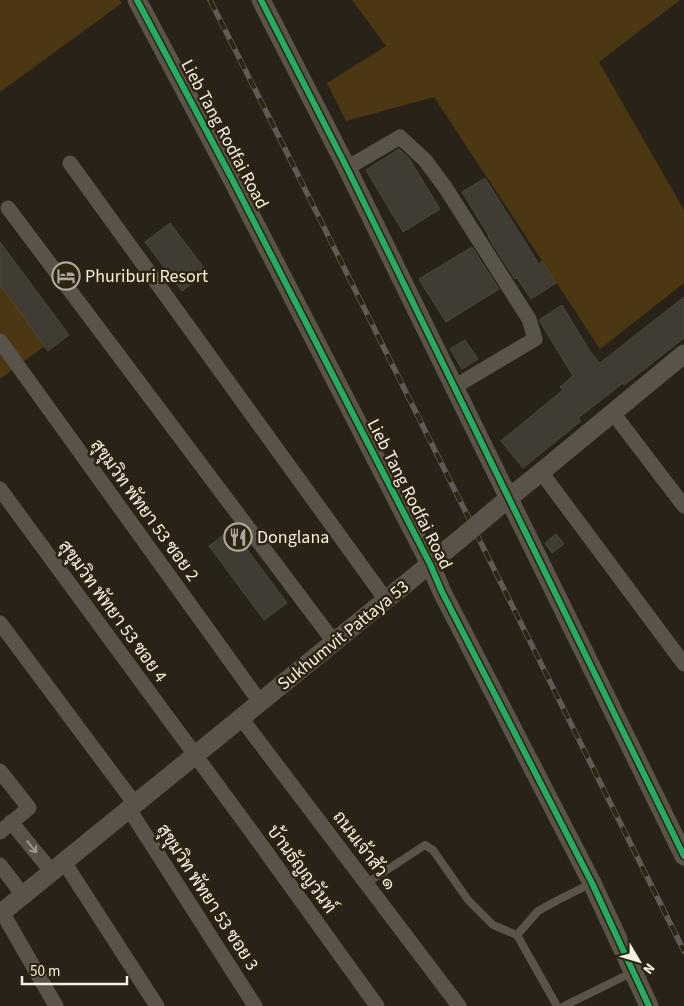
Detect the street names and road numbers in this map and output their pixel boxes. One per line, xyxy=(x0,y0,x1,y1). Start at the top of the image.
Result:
street label: Lieb Tang Rodfai Road xyxy=(175,55,275,213)
street label: Lieb Tang Rodfai Road xyxy=(361,415,458,574)
street label: สุขุมวิท พัทยา 53 ซอย 2 xyxy=(84,434,205,587)
street label: สุขุมวิท พัทยา 53 ซอย 4 xyxy=(52,535,173,688)
street label: Sukhumvit Pattaya 53 xyxy=(272,574,414,696)
street label: ถนนเจ้าสัว ๑ xyxy=(327,806,403,895)
street label: สุขุมวิท พัทยา 53 ซอย 3 xyxy=(151,819,264,976)
street label: บ้านธัญญวันท์ xyxy=(261,819,343,919)

